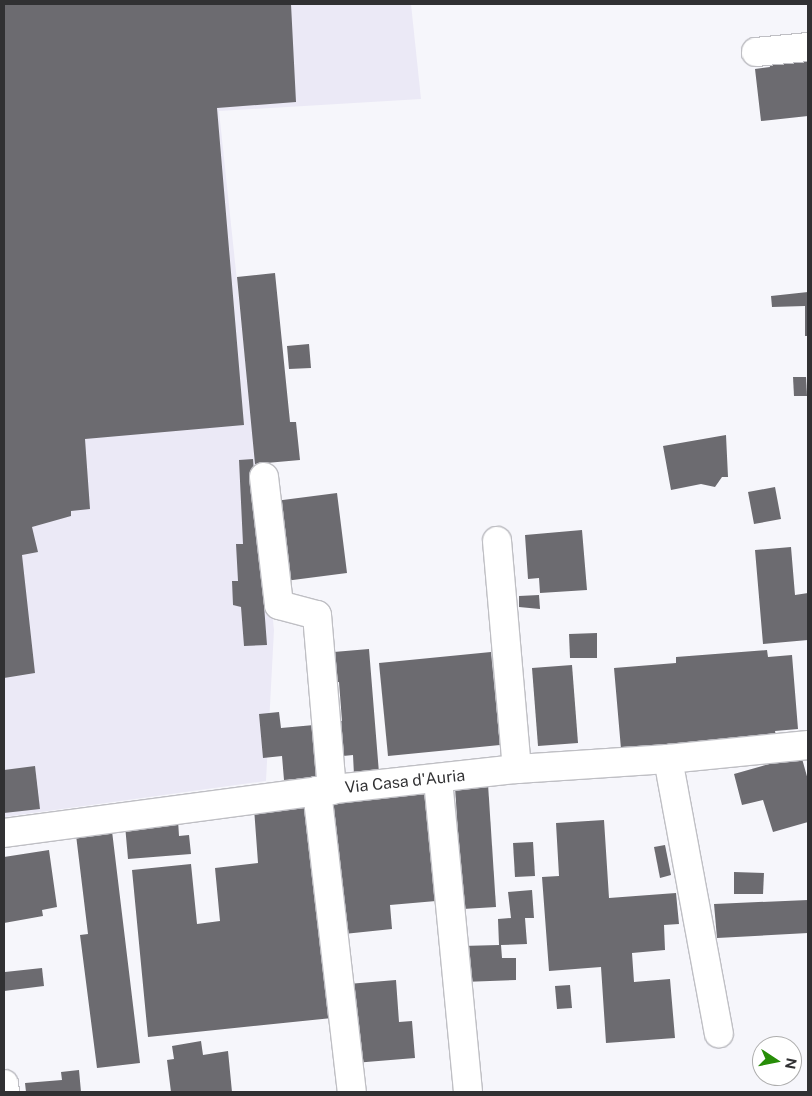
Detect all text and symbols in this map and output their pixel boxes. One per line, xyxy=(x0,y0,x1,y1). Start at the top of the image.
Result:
street label: Via Casa d'Auria xyxy=(344,766,466,798)
north arrow xyxy=(752,1036,802,1086)
text: N xyxy=(782,1057,800,1071)

